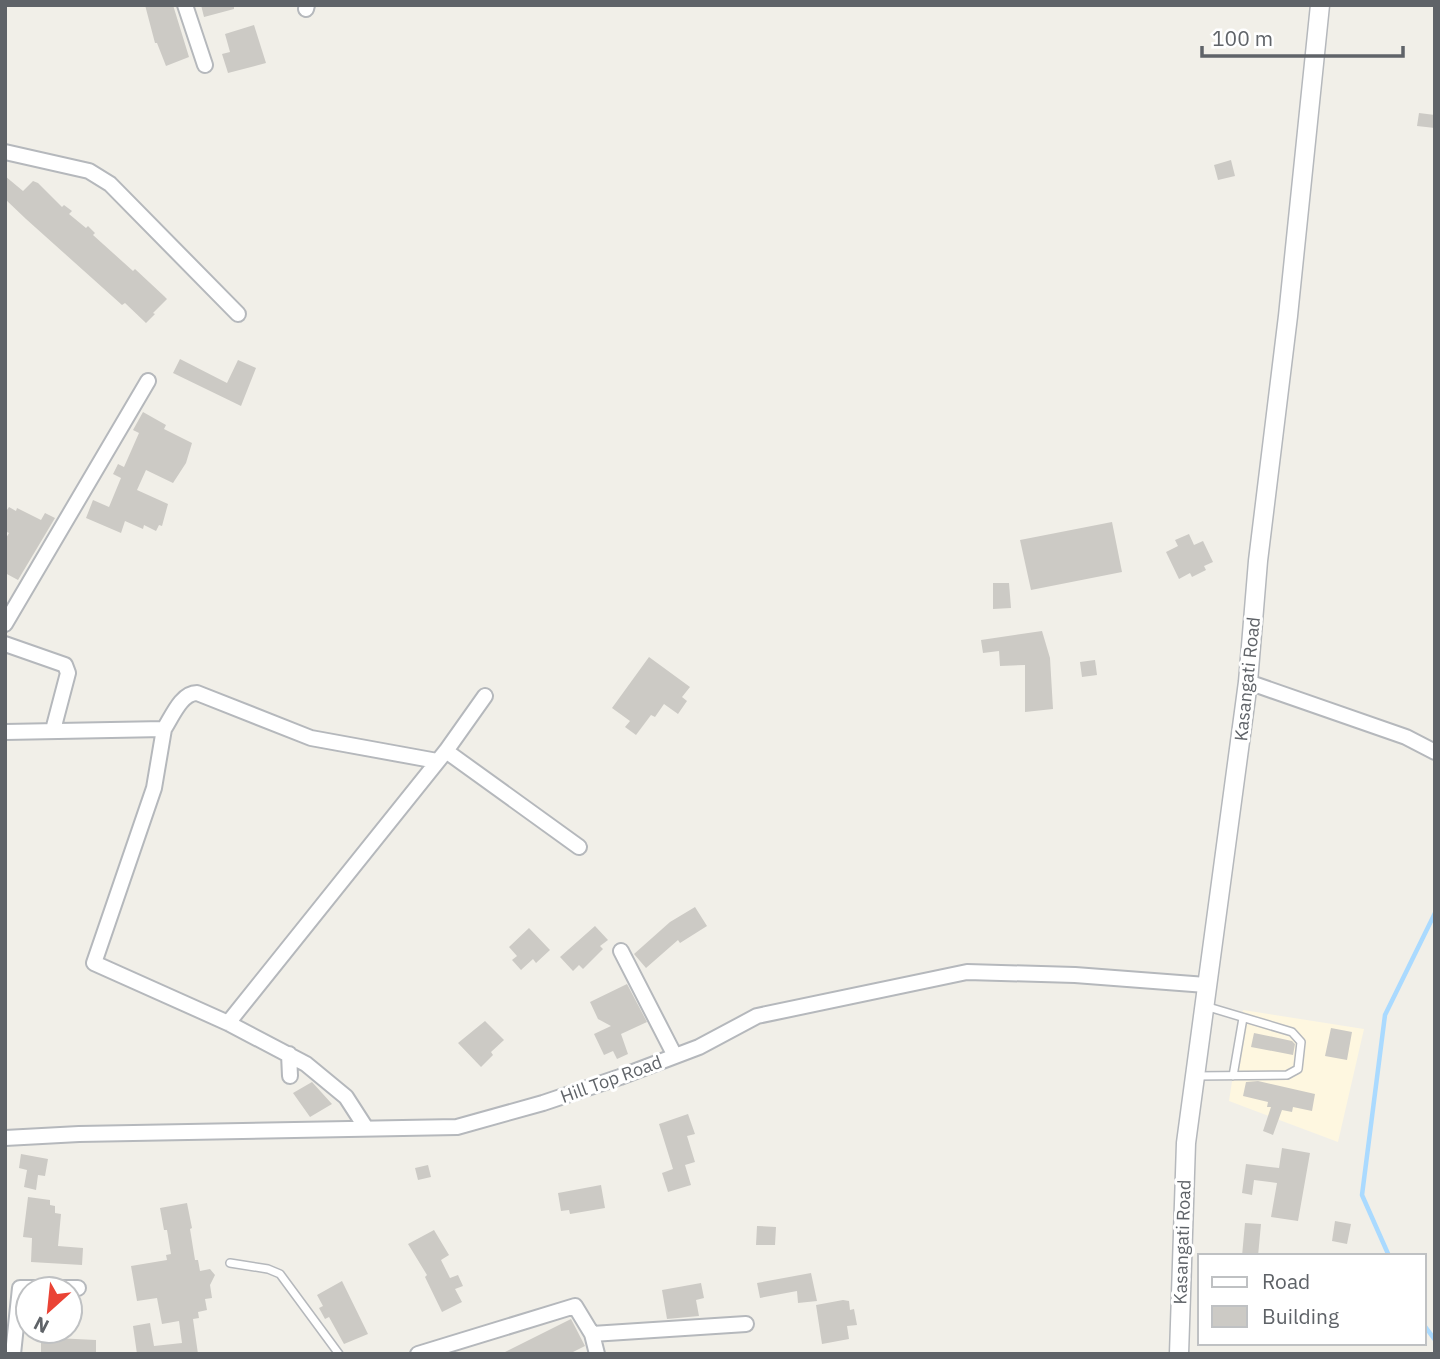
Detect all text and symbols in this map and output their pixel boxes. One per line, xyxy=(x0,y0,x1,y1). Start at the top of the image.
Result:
scale bar xyxy=(1202,14,1403,58)
text: 100 m xyxy=(1212,24,1273,52)
street label: Kasangati Road xyxy=(1229,616,1265,742)
street label: Hill Top Road xyxy=(557,1050,665,1108)
street label: Kasangati Road xyxy=(1168,1179,1196,1305)
legend xyxy=(1198,1254,1426,1345)
text: Road xyxy=(1262,1267,1310,1295)
north arrow xyxy=(14,1275,84,1345)
text: Building xyxy=(1262,1302,1339,1330)
text: N xyxy=(30,1311,53,1339)

